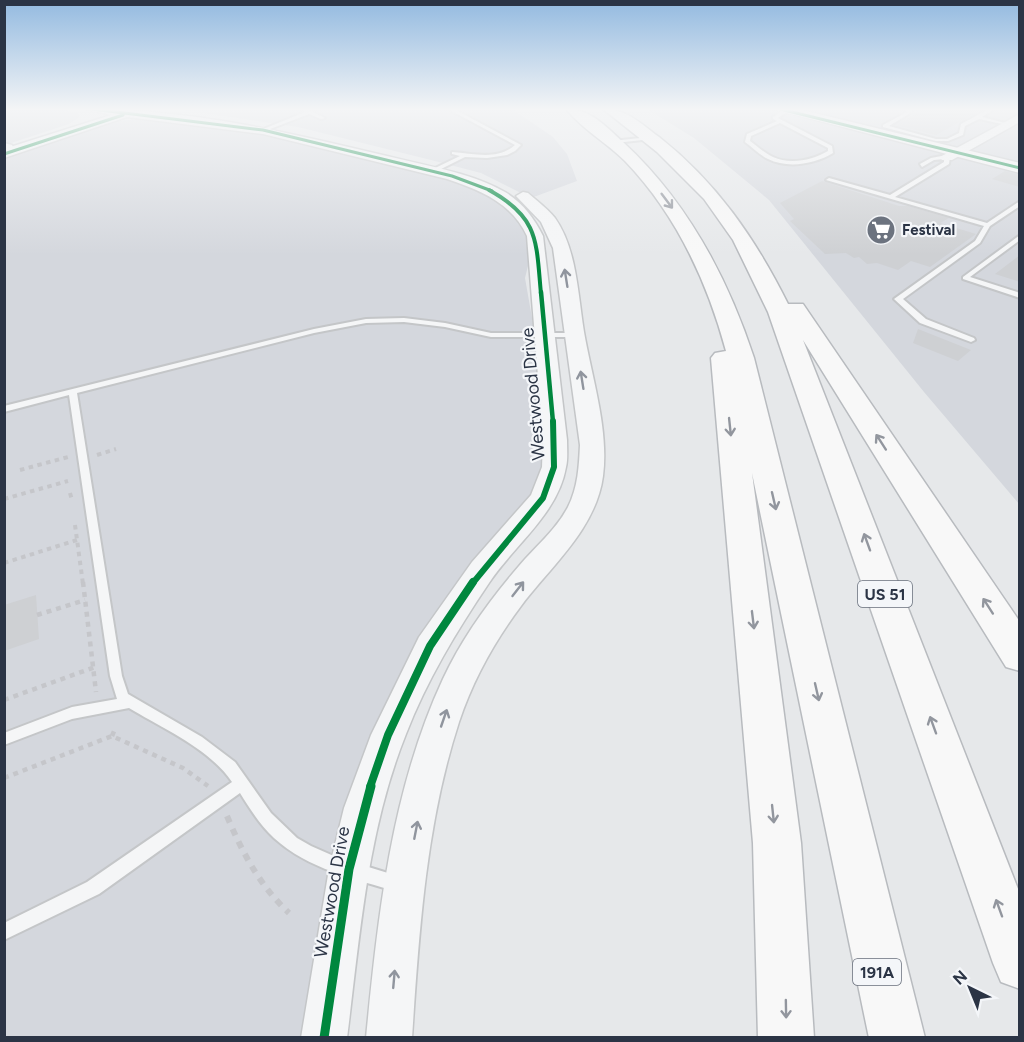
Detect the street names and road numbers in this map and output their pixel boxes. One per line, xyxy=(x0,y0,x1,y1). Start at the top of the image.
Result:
street label: Westwood Drive xyxy=(516,327,550,461)
road number: US 51 xyxy=(858,581,912,607)
street label: Westwood Drive xyxy=(310,824,354,959)
road number: 191A xyxy=(853,959,901,985)

